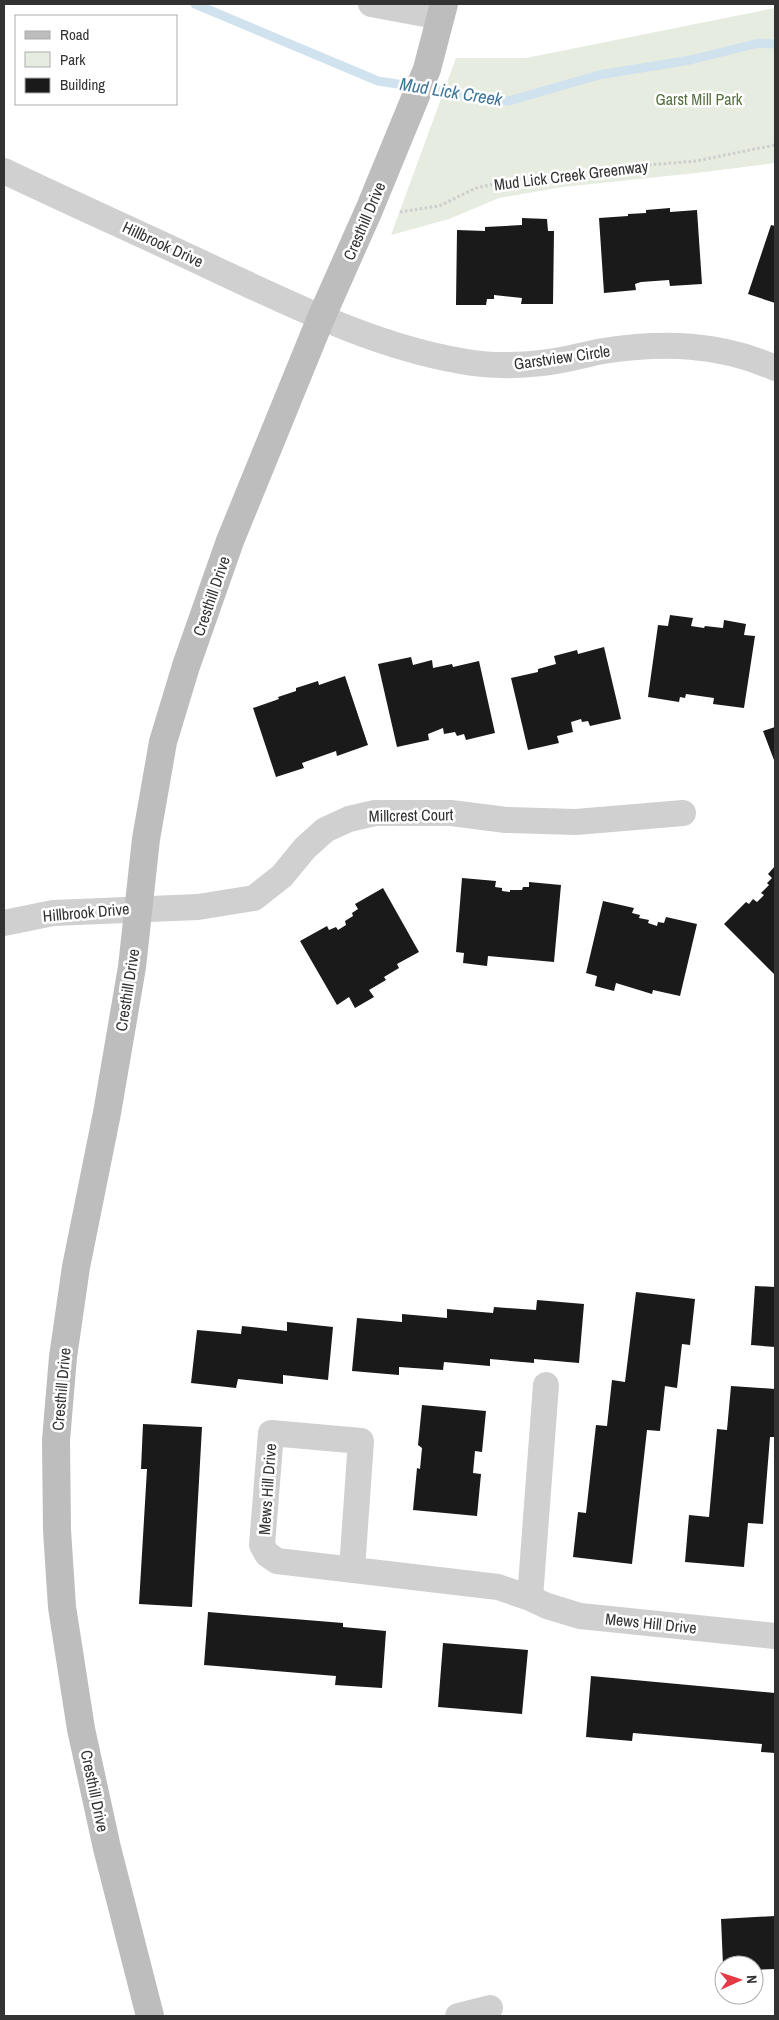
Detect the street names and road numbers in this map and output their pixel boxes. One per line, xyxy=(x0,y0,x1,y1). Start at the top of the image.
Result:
street label: Mud Lick Creek Greenway xyxy=(493,155,650,195)
street label: Cresthill Drive xyxy=(338,178,390,264)
street label: Hillbrook Drive xyxy=(119,216,207,272)
street label: Garstview Circle xyxy=(512,339,612,375)
street label: Cresthill Drive xyxy=(187,553,235,639)
street label: Millcrest Court xyxy=(369,803,454,827)
street label: Hillbrook Drive xyxy=(42,897,130,927)
street label: Cresthill Drive xyxy=(110,947,144,1033)
street label: Cresthill Drive xyxy=(46,1347,76,1431)
street label: Mews Hill Drive xyxy=(253,1442,281,1536)
street label: Mews Hill Drive xyxy=(604,1607,698,1639)
street label: Cresthill Drive xyxy=(76,1748,114,1834)

